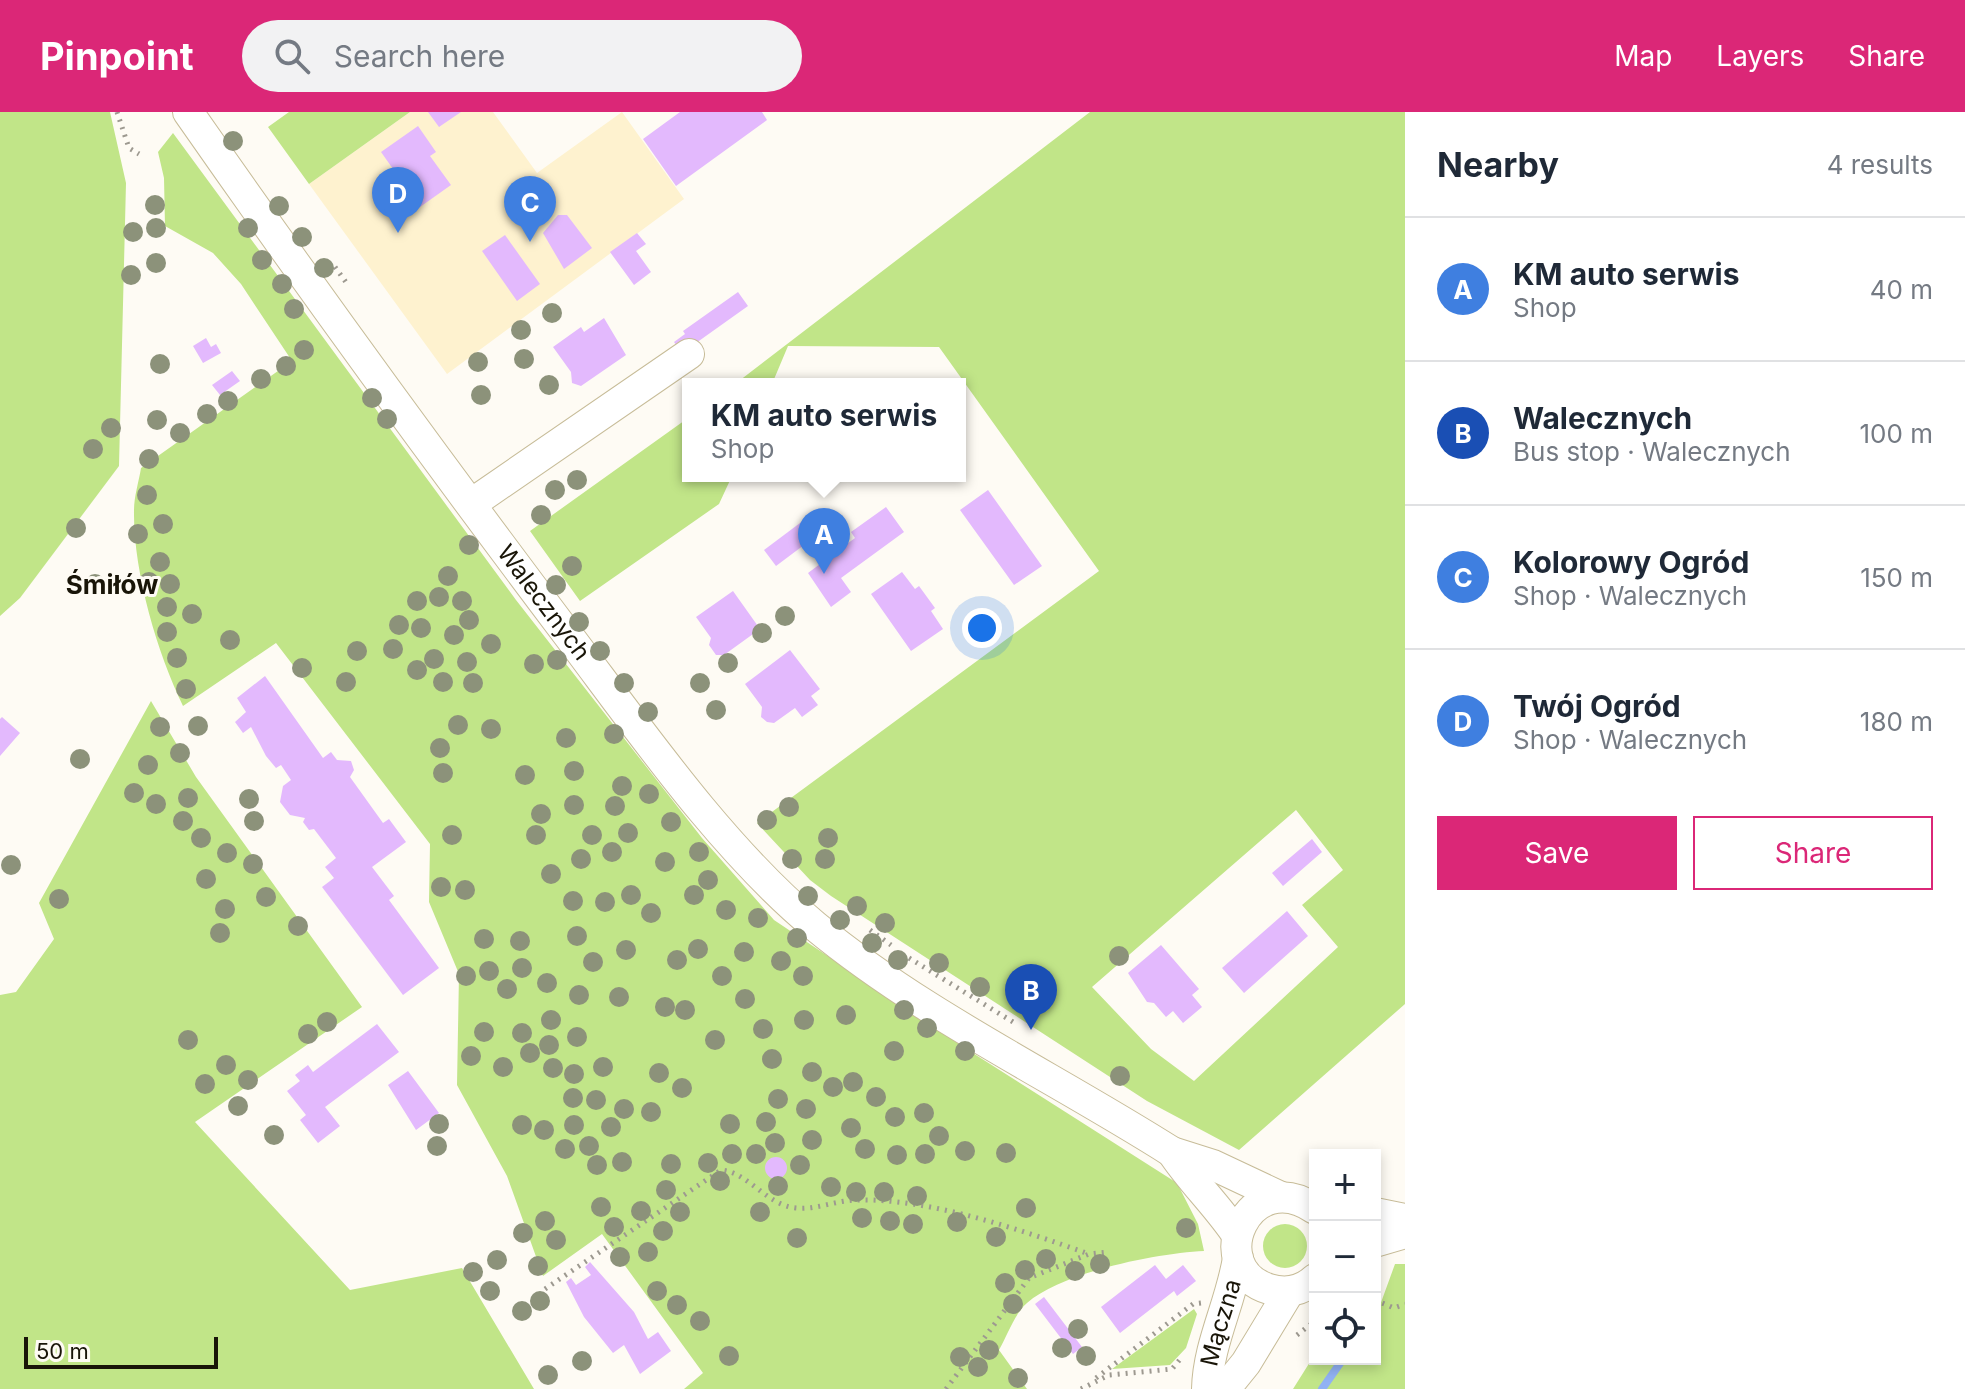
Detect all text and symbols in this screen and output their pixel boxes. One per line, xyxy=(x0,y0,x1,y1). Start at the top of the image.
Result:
search box xyxy=(242,20,802,92)
text: Pinpoint xyxy=(40,33,194,79)
icon: search xyxy=(270,34,314,78)
text: Search here xyxy=(334,38,505,74)
text: Map xyxy=(1614,39,1672,73)
text: Layers xyxy=(1716,39,1804,73)
text: Share xyxy=(1848,39,1925,73)
text: Nearby xyxy=(1437,144,1559,185)
text: 4 results xyxy=(1827,149,1933,180)
pin: D xyxy=(372,167,424,233)
pin: C xyxy=(504,176,556,242)
text: KM auto serwis xyxy=(1513,256,1740,292)
text: A xyxy=(1453,274,1473,305)
text: 40 m xyxy=(1870,274,1933,305)
text: Shop xyxy=(1513,292,1577,323)
popup xyxy=(682,378,966,482)
text: KM auto serwis xyxy=(711,397,937,433)
text: Walecznych xyxy=(1513,400,1692,436)
text: B xyxy=(1454,418,1472,449)
text: 100 m xyxy=(1860,418,1933,449)
text: Shop xyxy=(711,433,774,464)
text: Bus stop · Walecznych xyxy=(1513,436,1791,467)
pin: A xyxy=(798,508,850,574)
street label: Walecznych xyxy=(491,539,597,666)
text: Kolorowy Ogród xyxy=(1513,544,1749,580)
text: C xyxy=(1453,562,1473,593)
text: 150 m xyxy=(1860,562,1933,593)
district label: Śmiłów xyxy=(66,569,158,600)
text: Shop · Walecznych xyxy=(1513,580,1747,611)
your location xyxy=(962,608,1002,648)
text: Twój Ogród xyxy=(1513,688,1681,724)
text: D xyxy=(1454,706,1472,737)
text: 180 m xyxy=(1860,706,1933,737)
text: Shop · Walecznych xyxy=(1513,724,1747,755)
button: Save xyxy=(1437,816,1677,890)
button: Share xyxy=(1693,816,1933,890)
pin: B xyxy=(1005,964,1057,1030)
map controls xyxy=(1309,1149,1381,1365)
button: + xyxy=(1309,1149,1381,1221)
button: − xyxy=(1309,1221,1381,1293)
street label: Mączna xyxy=(1194,1276,1247,1369)
button: locate xyxy=(1309,1293,1381,1365)
scale bar xyxy=(24,1333,218,1369)
text: 50 m xyxy=(36,1338,89,1364)

